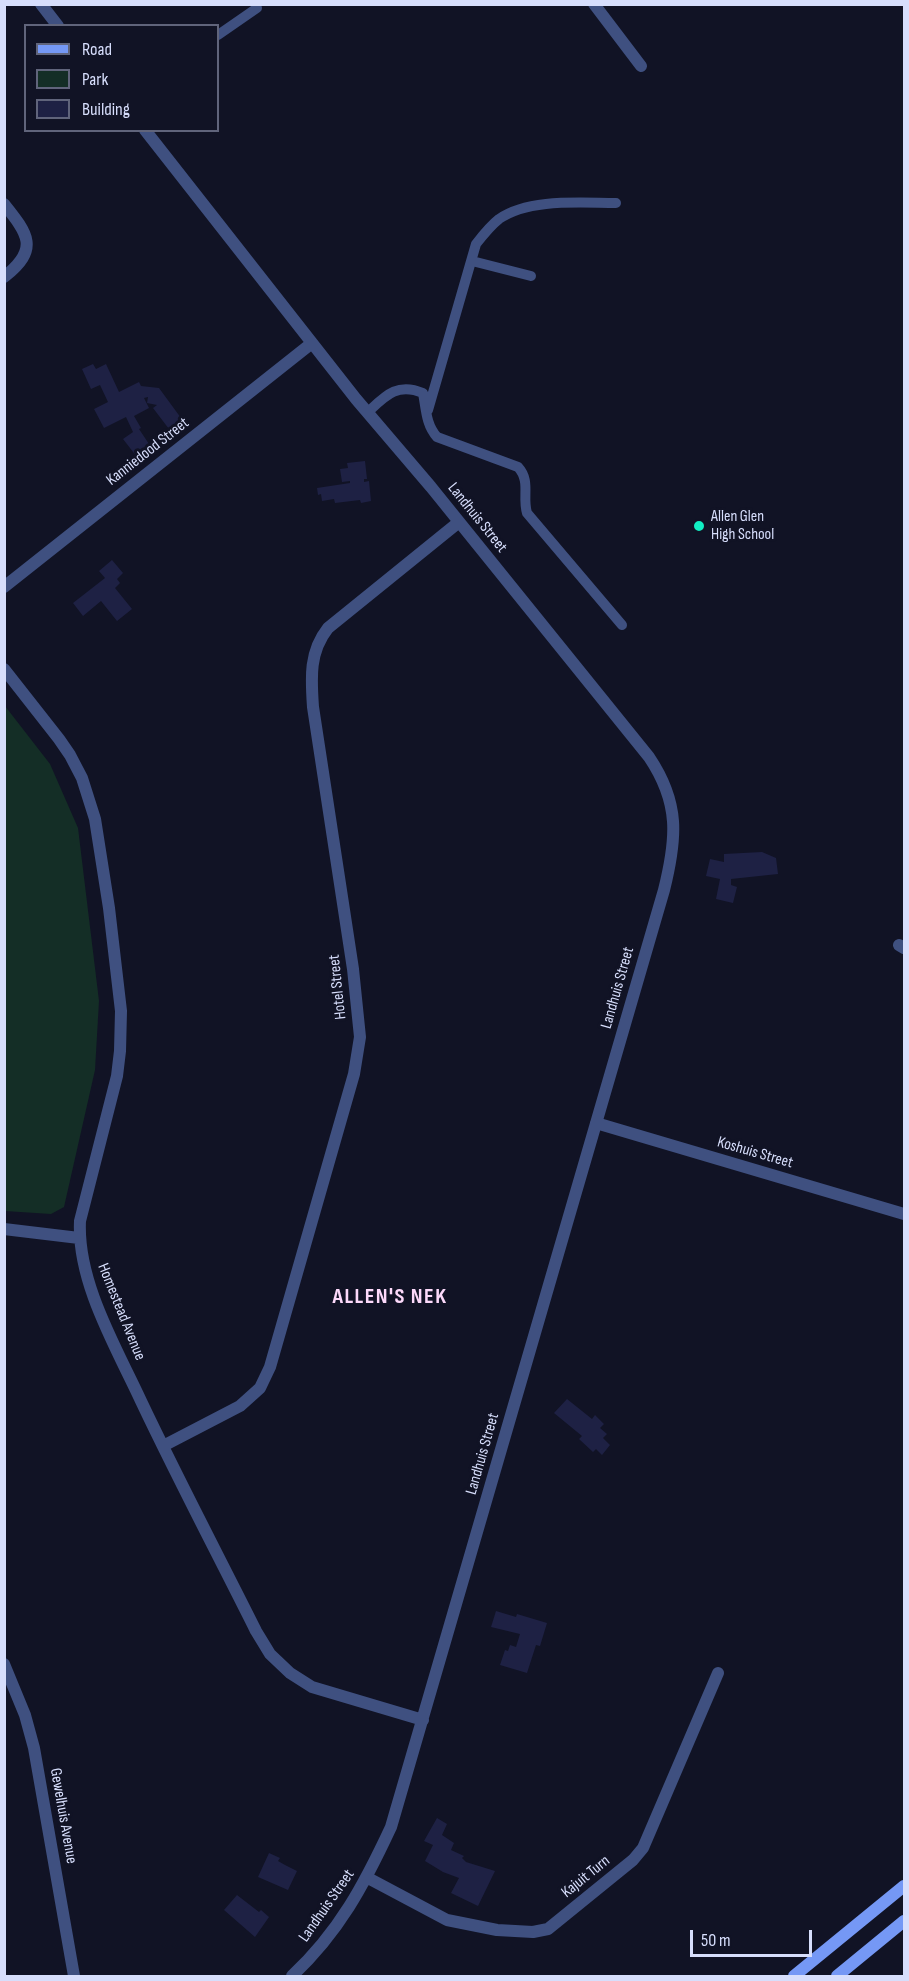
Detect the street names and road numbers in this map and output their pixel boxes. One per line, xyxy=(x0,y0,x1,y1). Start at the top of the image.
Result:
street label: Kanniedood Street xyxy=(103,414,193,490)
street label: Landhuis Street xyxy=(443,479,511,557)
street label: Landhuis Street xyxy=(597,945,639,1031)
street label: Hotel Street xyxy=(325,954,351,1020)
street label: Koshuis Street xyxy=(715,1133,795,1173)
street label: Homestead Avenue xyxy=(93,1261,149,1363)
street label: Landhuis Street xyxy=(462,1411,504,1497)
street label: Gewelhuis Avenue xyxy=(45,1767,81,1865)
street label: Kajuit Turn xyxy=(558,1852,614,1902)
street label: Landhuis Street xyxy=(295,1866,359,1946)

